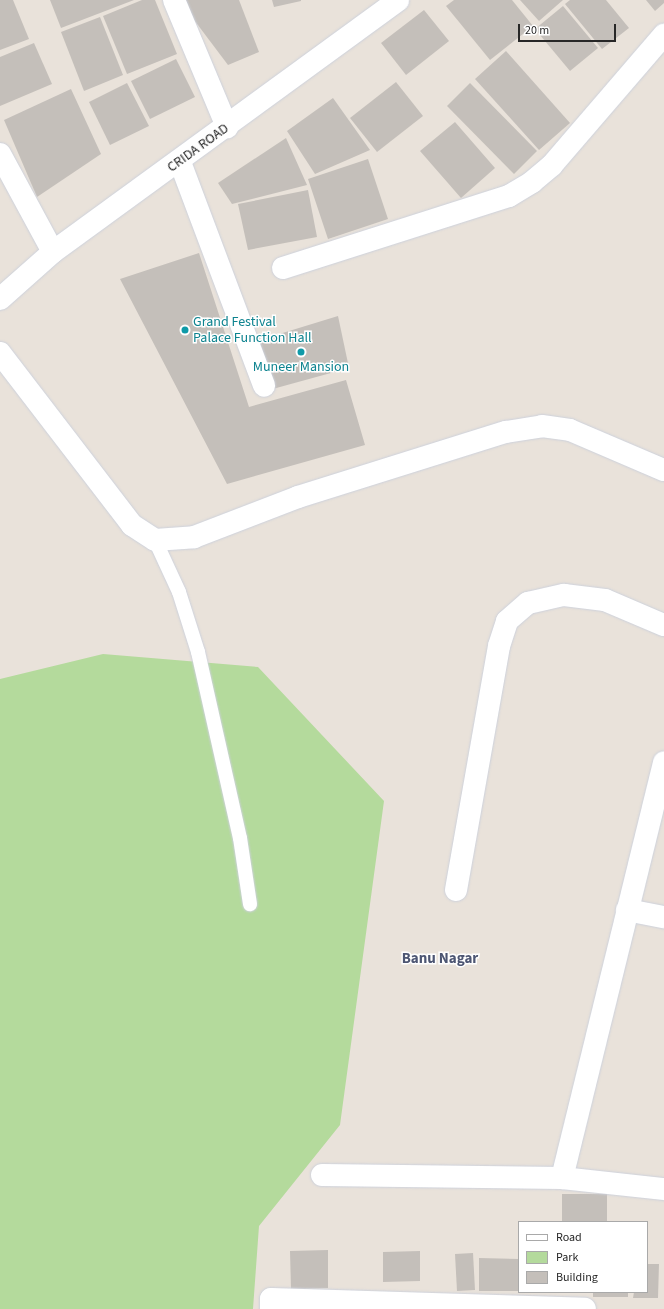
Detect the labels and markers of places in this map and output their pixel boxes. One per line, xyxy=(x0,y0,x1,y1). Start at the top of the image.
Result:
place label: Grand Festival Palace Function Hall xyxy=(193,314,312,346)
marker: Grand Festival Palace Function Hall xyxy=(180,325,190,335)
marker: Muneer Mansion xyxy=(296,347,306,357)
place label: Muneer Mansion xyxy=(253,359,349,375)

